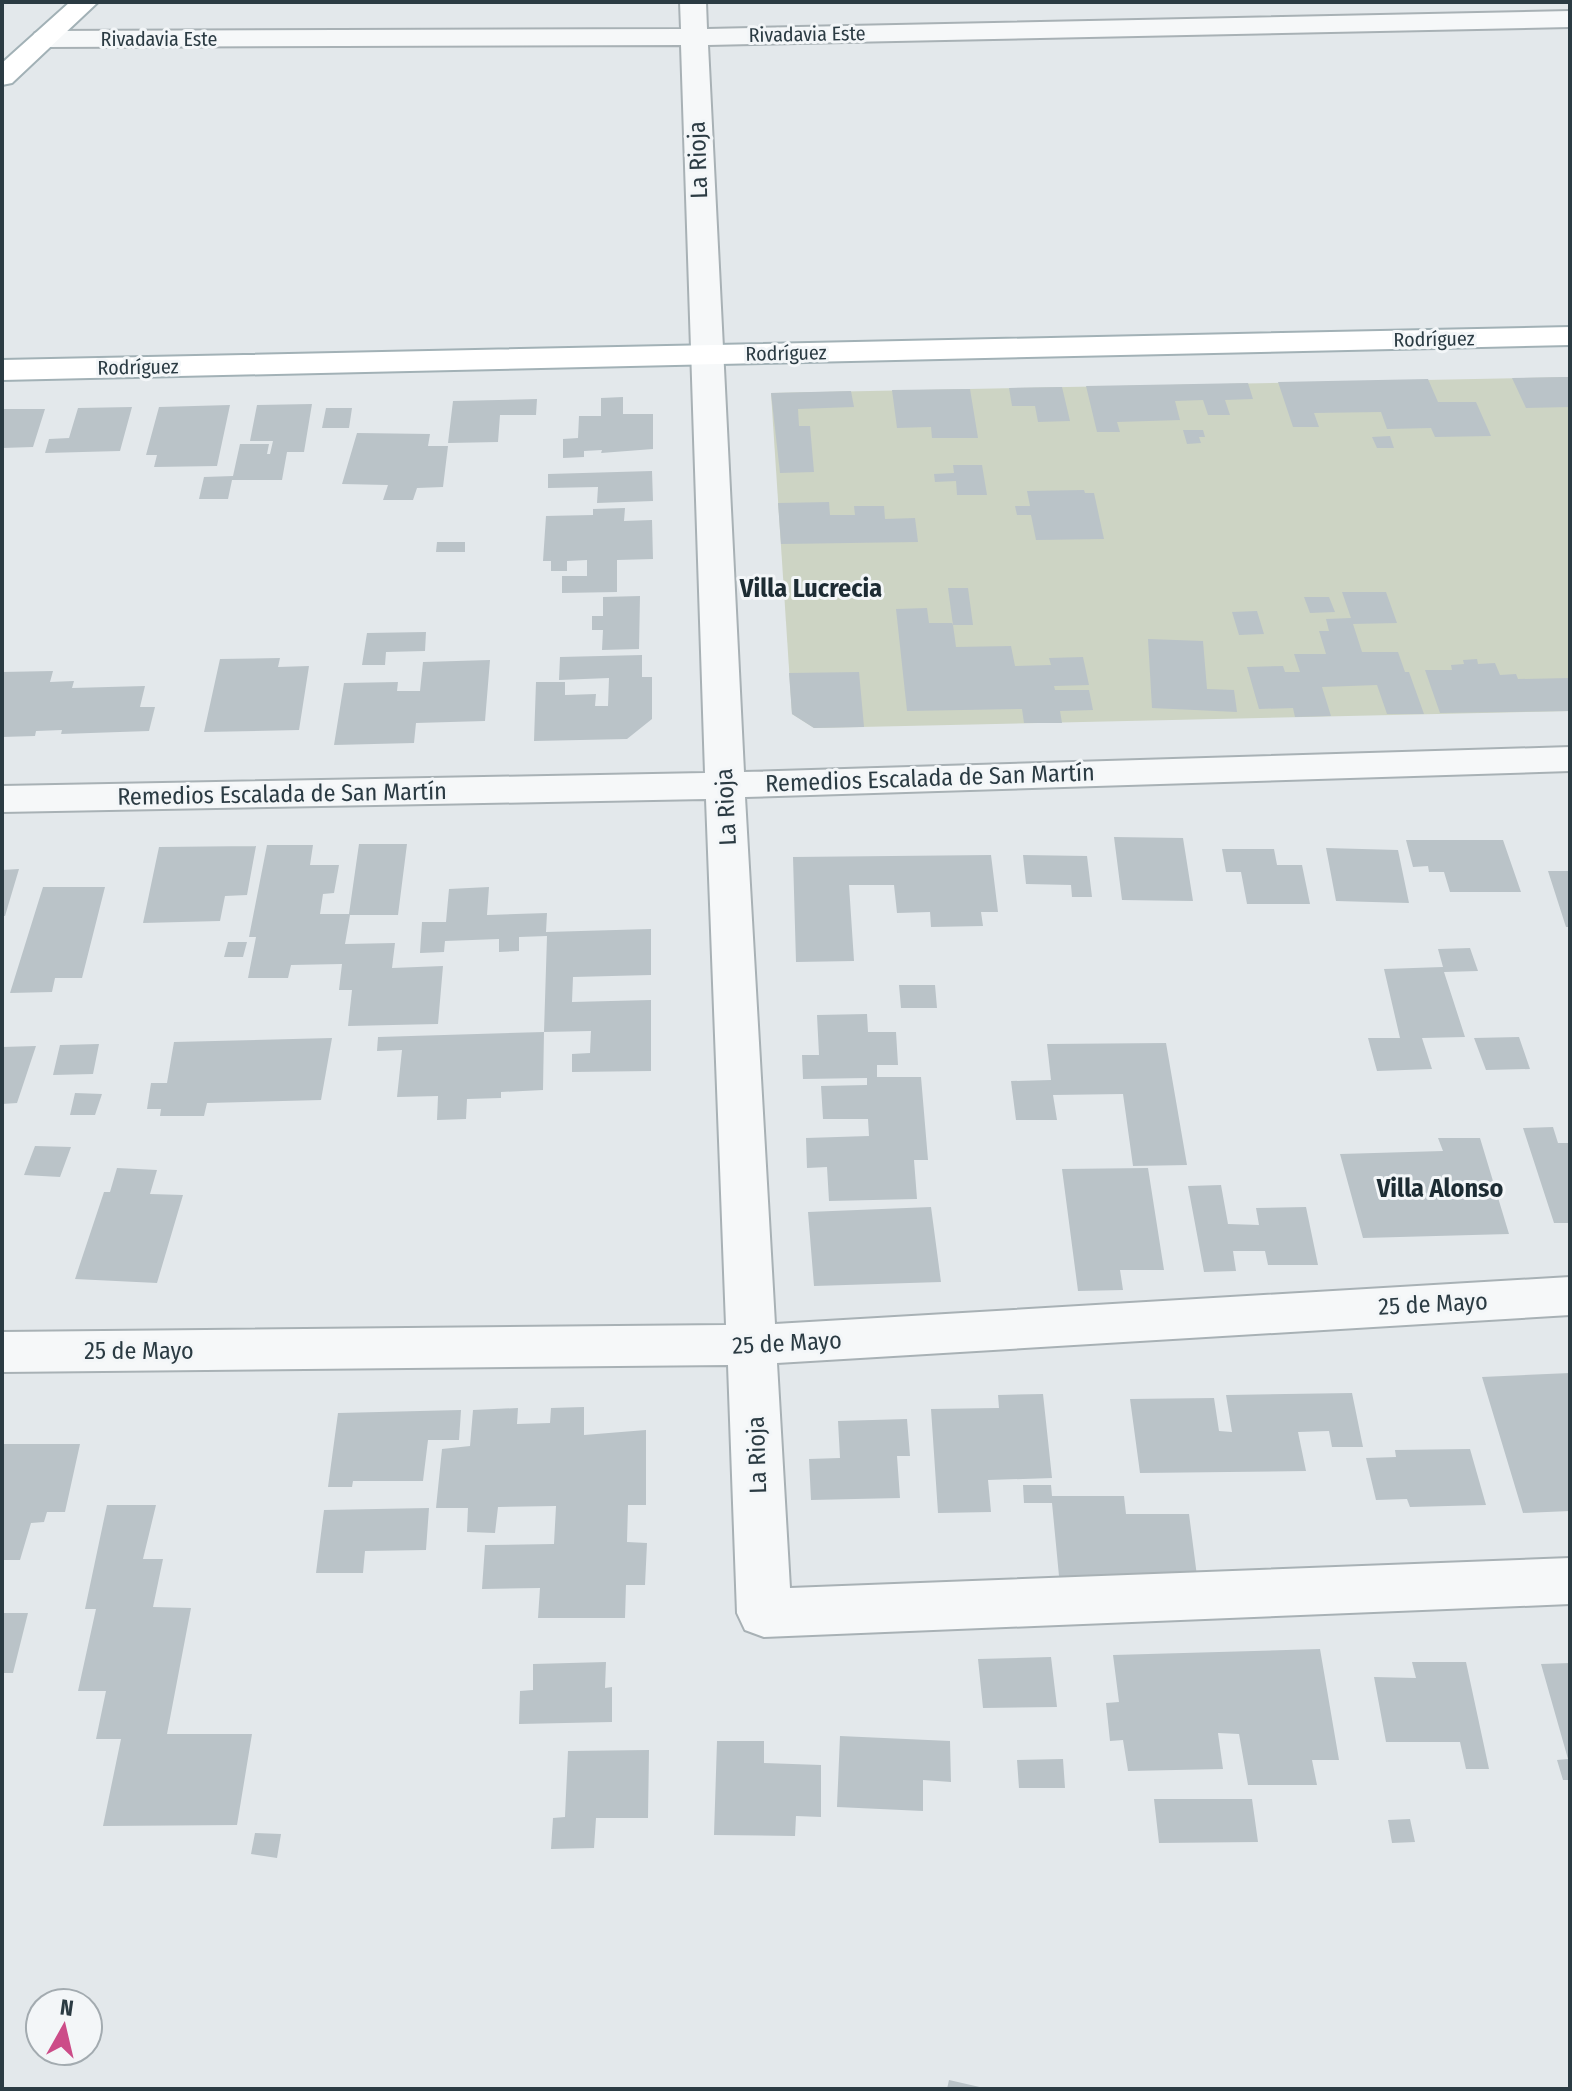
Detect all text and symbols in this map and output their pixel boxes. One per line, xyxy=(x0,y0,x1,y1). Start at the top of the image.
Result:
street label: Rivadavia Este xyxy=(748,21,866,47)
street label: Rivadavia Este xyxy=(101,27,217,51)
street label: La Rioja xyxy=(683,121,713,199)
street label: Rodríguez xyxy=(1393,326,1475,352)
street label: Rodríguez xyxy=(745,340,827,366)
street label: Rodríguez xyxy=(97,354,179,380)
district label: Villa Lucrecia xyxy=(739,573,882,604)
street label: Remedios Escalada de San Martín xyxy=(765,758,1095,798)
street label: La Rioja xyxy=(710,768,742,846)
street label: Remedios Escalada de San Martín xyxy=(117,777,447,811)
district label: Villa Alonso xyxy=(1376,1173,1503,1204)
street label: 25 de Mayo xyxy=(1378,1287,1488,1321)
street label: 25 de Mayo xyxy=(732,1326,842,1360)
street label: 25 de Mayo xyxy=(84,1337,194,1365)
street label: La Rioja xyxy=(742,1416,772,1494)
north arrow xyxy=(24,1987,104,2067)
text: N xyxy=(58,1993,75,2022)

